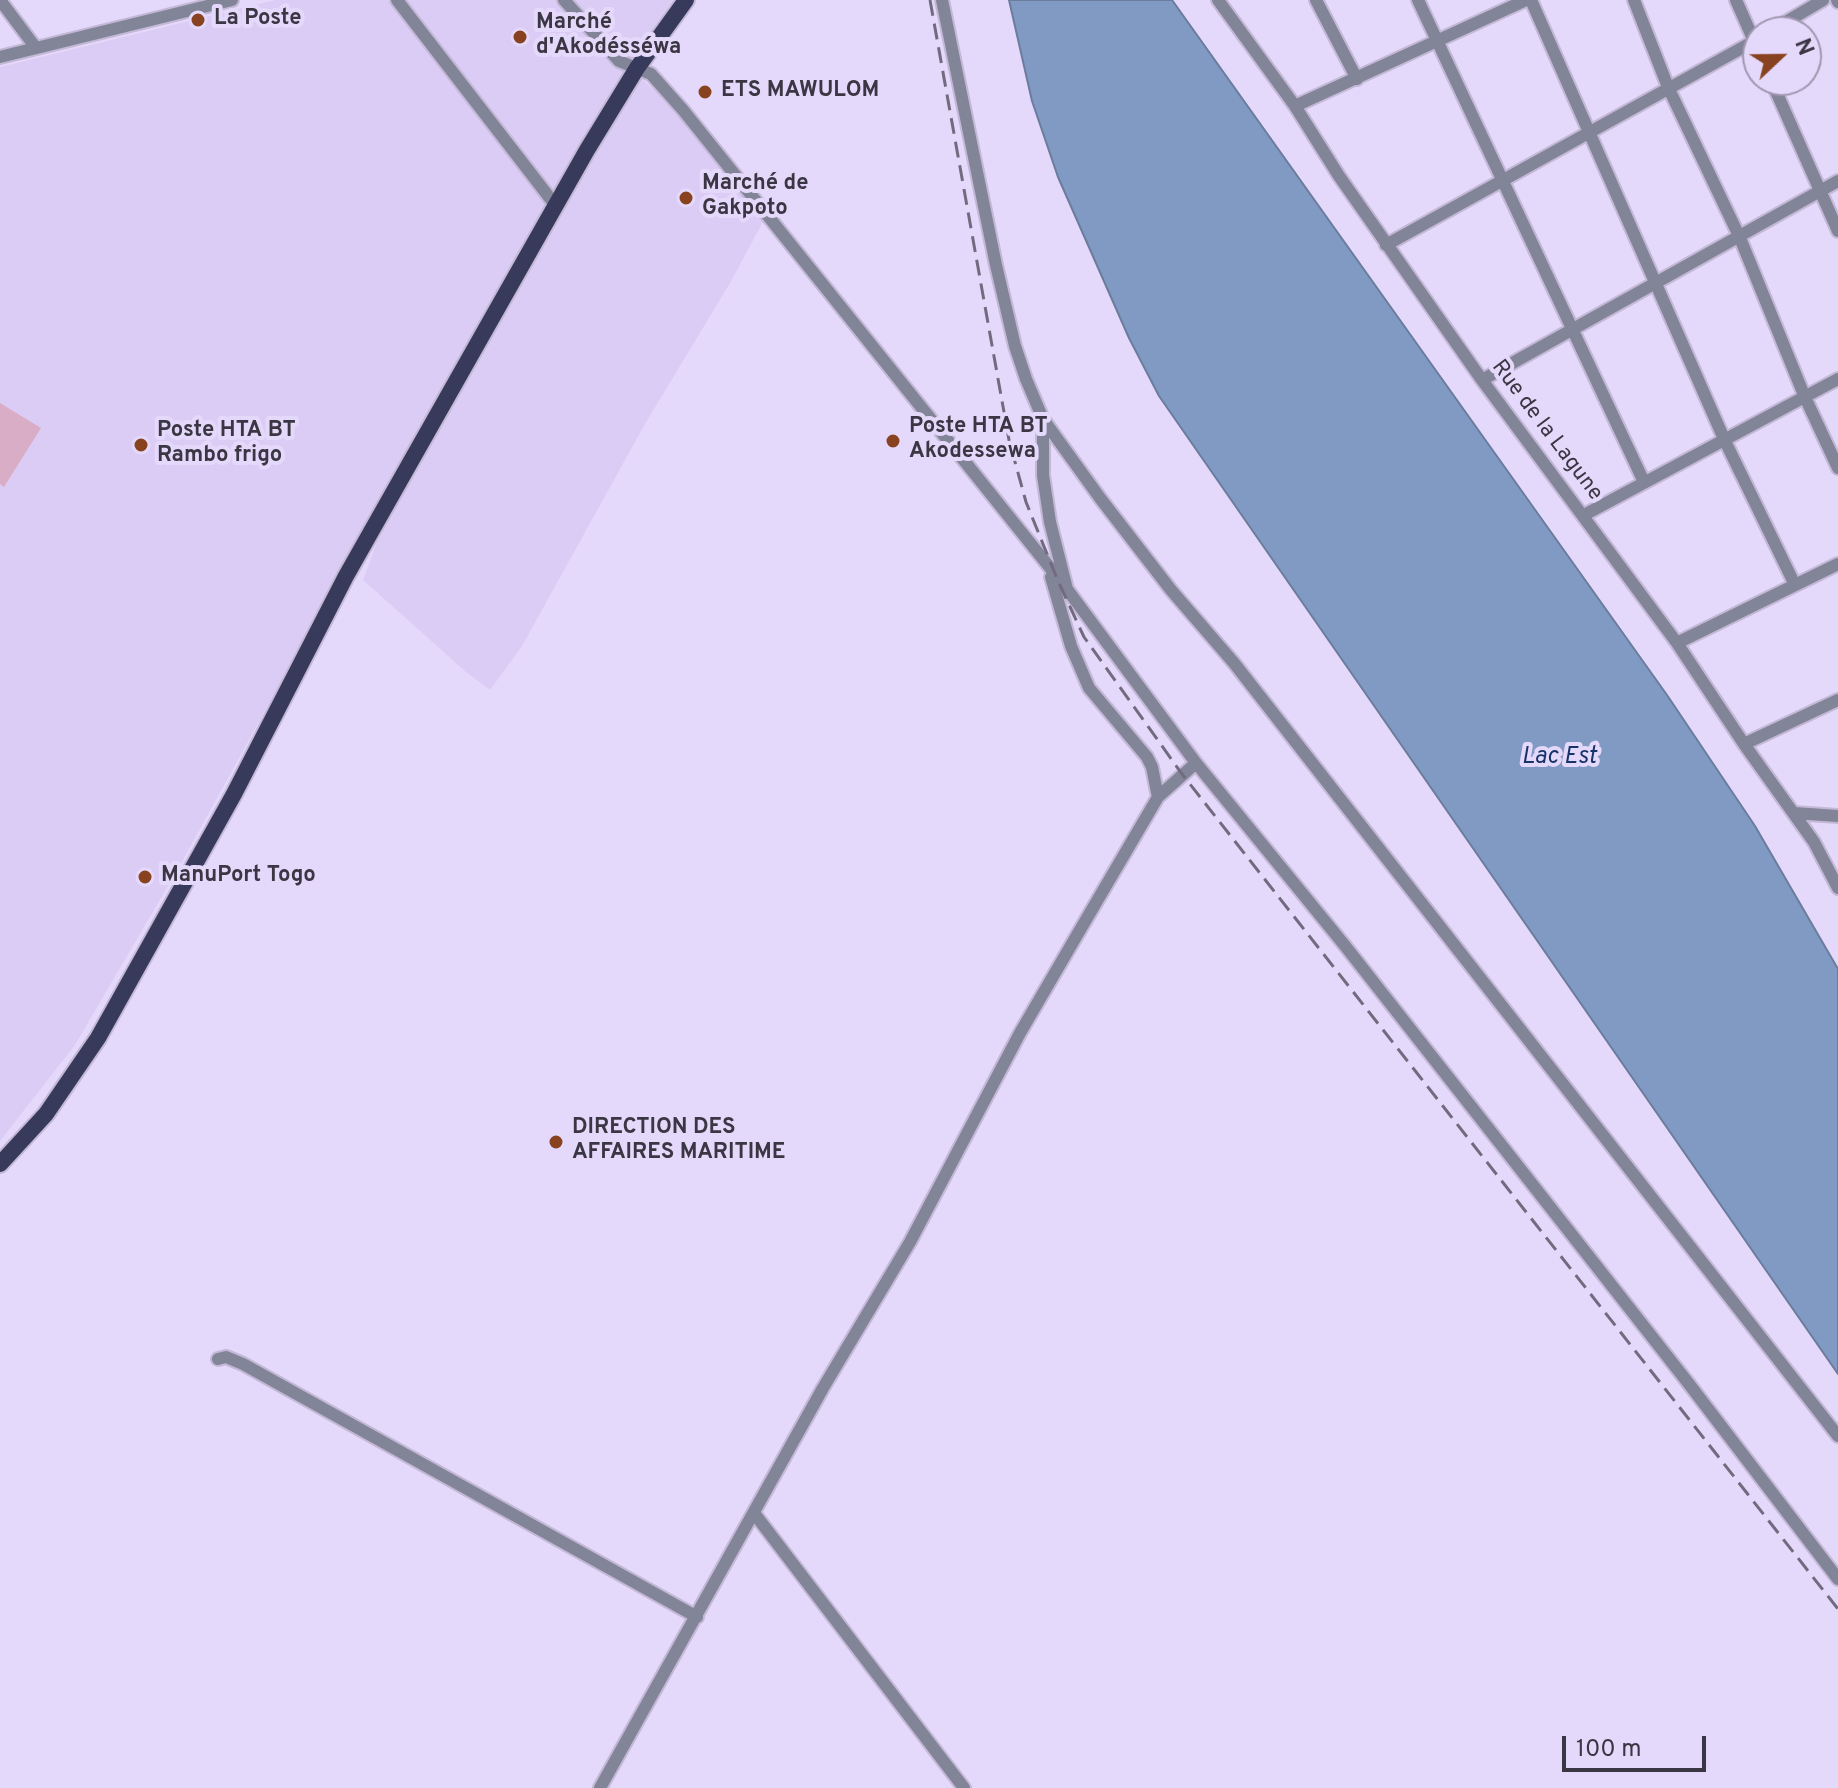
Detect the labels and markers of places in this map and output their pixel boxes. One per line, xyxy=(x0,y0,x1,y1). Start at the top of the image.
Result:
place label: La Poste xyxy=(214,7,302,33)
marker: La Poste xyxy=(189,11,207,29)
place label: Marché d'Akodésséwa xyxy=(536,11,681,62)
marker: Marché d'Akodésséwa xyxy=(511,28,529,46)
place label: ETS MAWULOM xyxy=(721,79,879,105)
marker: ETS MAWULOM xyxy=(696,83,714,101)
place label: Marché de Gakpoto xyxy=(702,172,809,224)
marker: Marché de Gakpoto xyxy=(677,189,695,207)
place label: Poste HTA BT Akodessewa xyxy=(909,415,1048,466)
place label: Poste HTA BT Rambo frigo xyxy=(157,419,296,470)
marker: Poste HTA BT Akodessewa xyxy=(884,432,902,450)
marker: Poste HTA BT Rambo frigo xyxy=(132,436,150,454)
place label: ManuPort Togo xyxy=(161,864,316,890)
marker: ManuPort Togo xyxy=(136,868,154,886)
place label: DIRECTION DES AFFAIRES MARITIME xyxy=(572,1116,786,1168)
marker: DIRECTION DES AFFAIRES MARITIME xyxy=(547,1133,565,1151)

